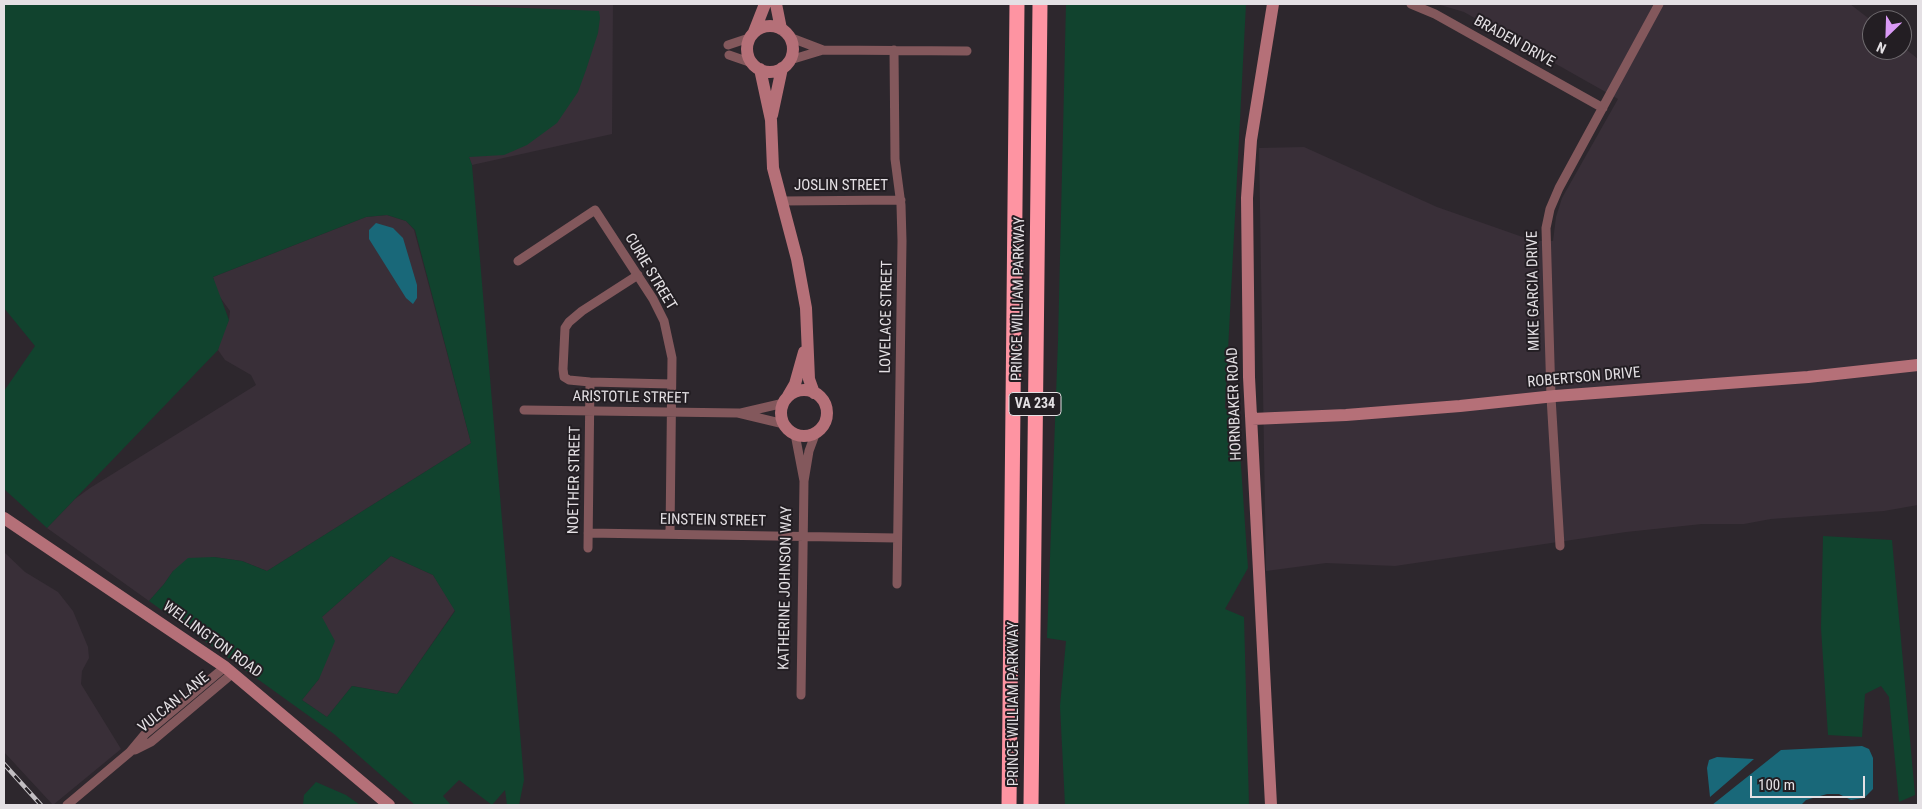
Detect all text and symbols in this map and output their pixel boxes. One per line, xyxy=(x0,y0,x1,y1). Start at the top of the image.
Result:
north arrow xyxy=(1862,10,1912,60)
street label: BRADEN DRIVE xyxy=(1470,12,1558,72)
text: N xyxy=(1874,39,1888,57)
street label: JOSLIN STREET xyxy=(794,177,888,195)
street label: PRINCE WILLIAM PARKWAY xyxy=(1009,217,1029,381)
street label: CURIE STREET xyxy=(620,231,680,313)
street label: MIKE GARCIA DRIVE xyxy=(1524,231,1544,351)
street label: LOVELACE STREET xyxy=(877,260,897,374)
street label: HORNBAKER ROAD xyxy=(1224,347,1246,461)
street label: ROBERTSON DRIVE xyxy=(1527,364,1641,392)
street label: ARISTOTLE STREET xyxy=(572,388,690,408)
road number: VA 234 xyxy=(1009,392,1061,416)
street label: NOETHER STREET xyxy=(565,426,585,534)
street label: KATHERINE JOHNSON WAY xyxy=(776,506,796,670)
street label: EINSTEIN STREET xyxy=(660,511,766,531)
street label: WELLINGTON ROAD xyxy=(159,598,265,682)
street label: PRINCE WILLIAM PARKWAY xyxy=(1005,622,1023,786)
street label: VULCAN LANE xyxy=(135,669,213,737)
scale bar xyxy=(1752,766,1867,798)
text: 100 m xyxy=(1758,776,1795,794)

